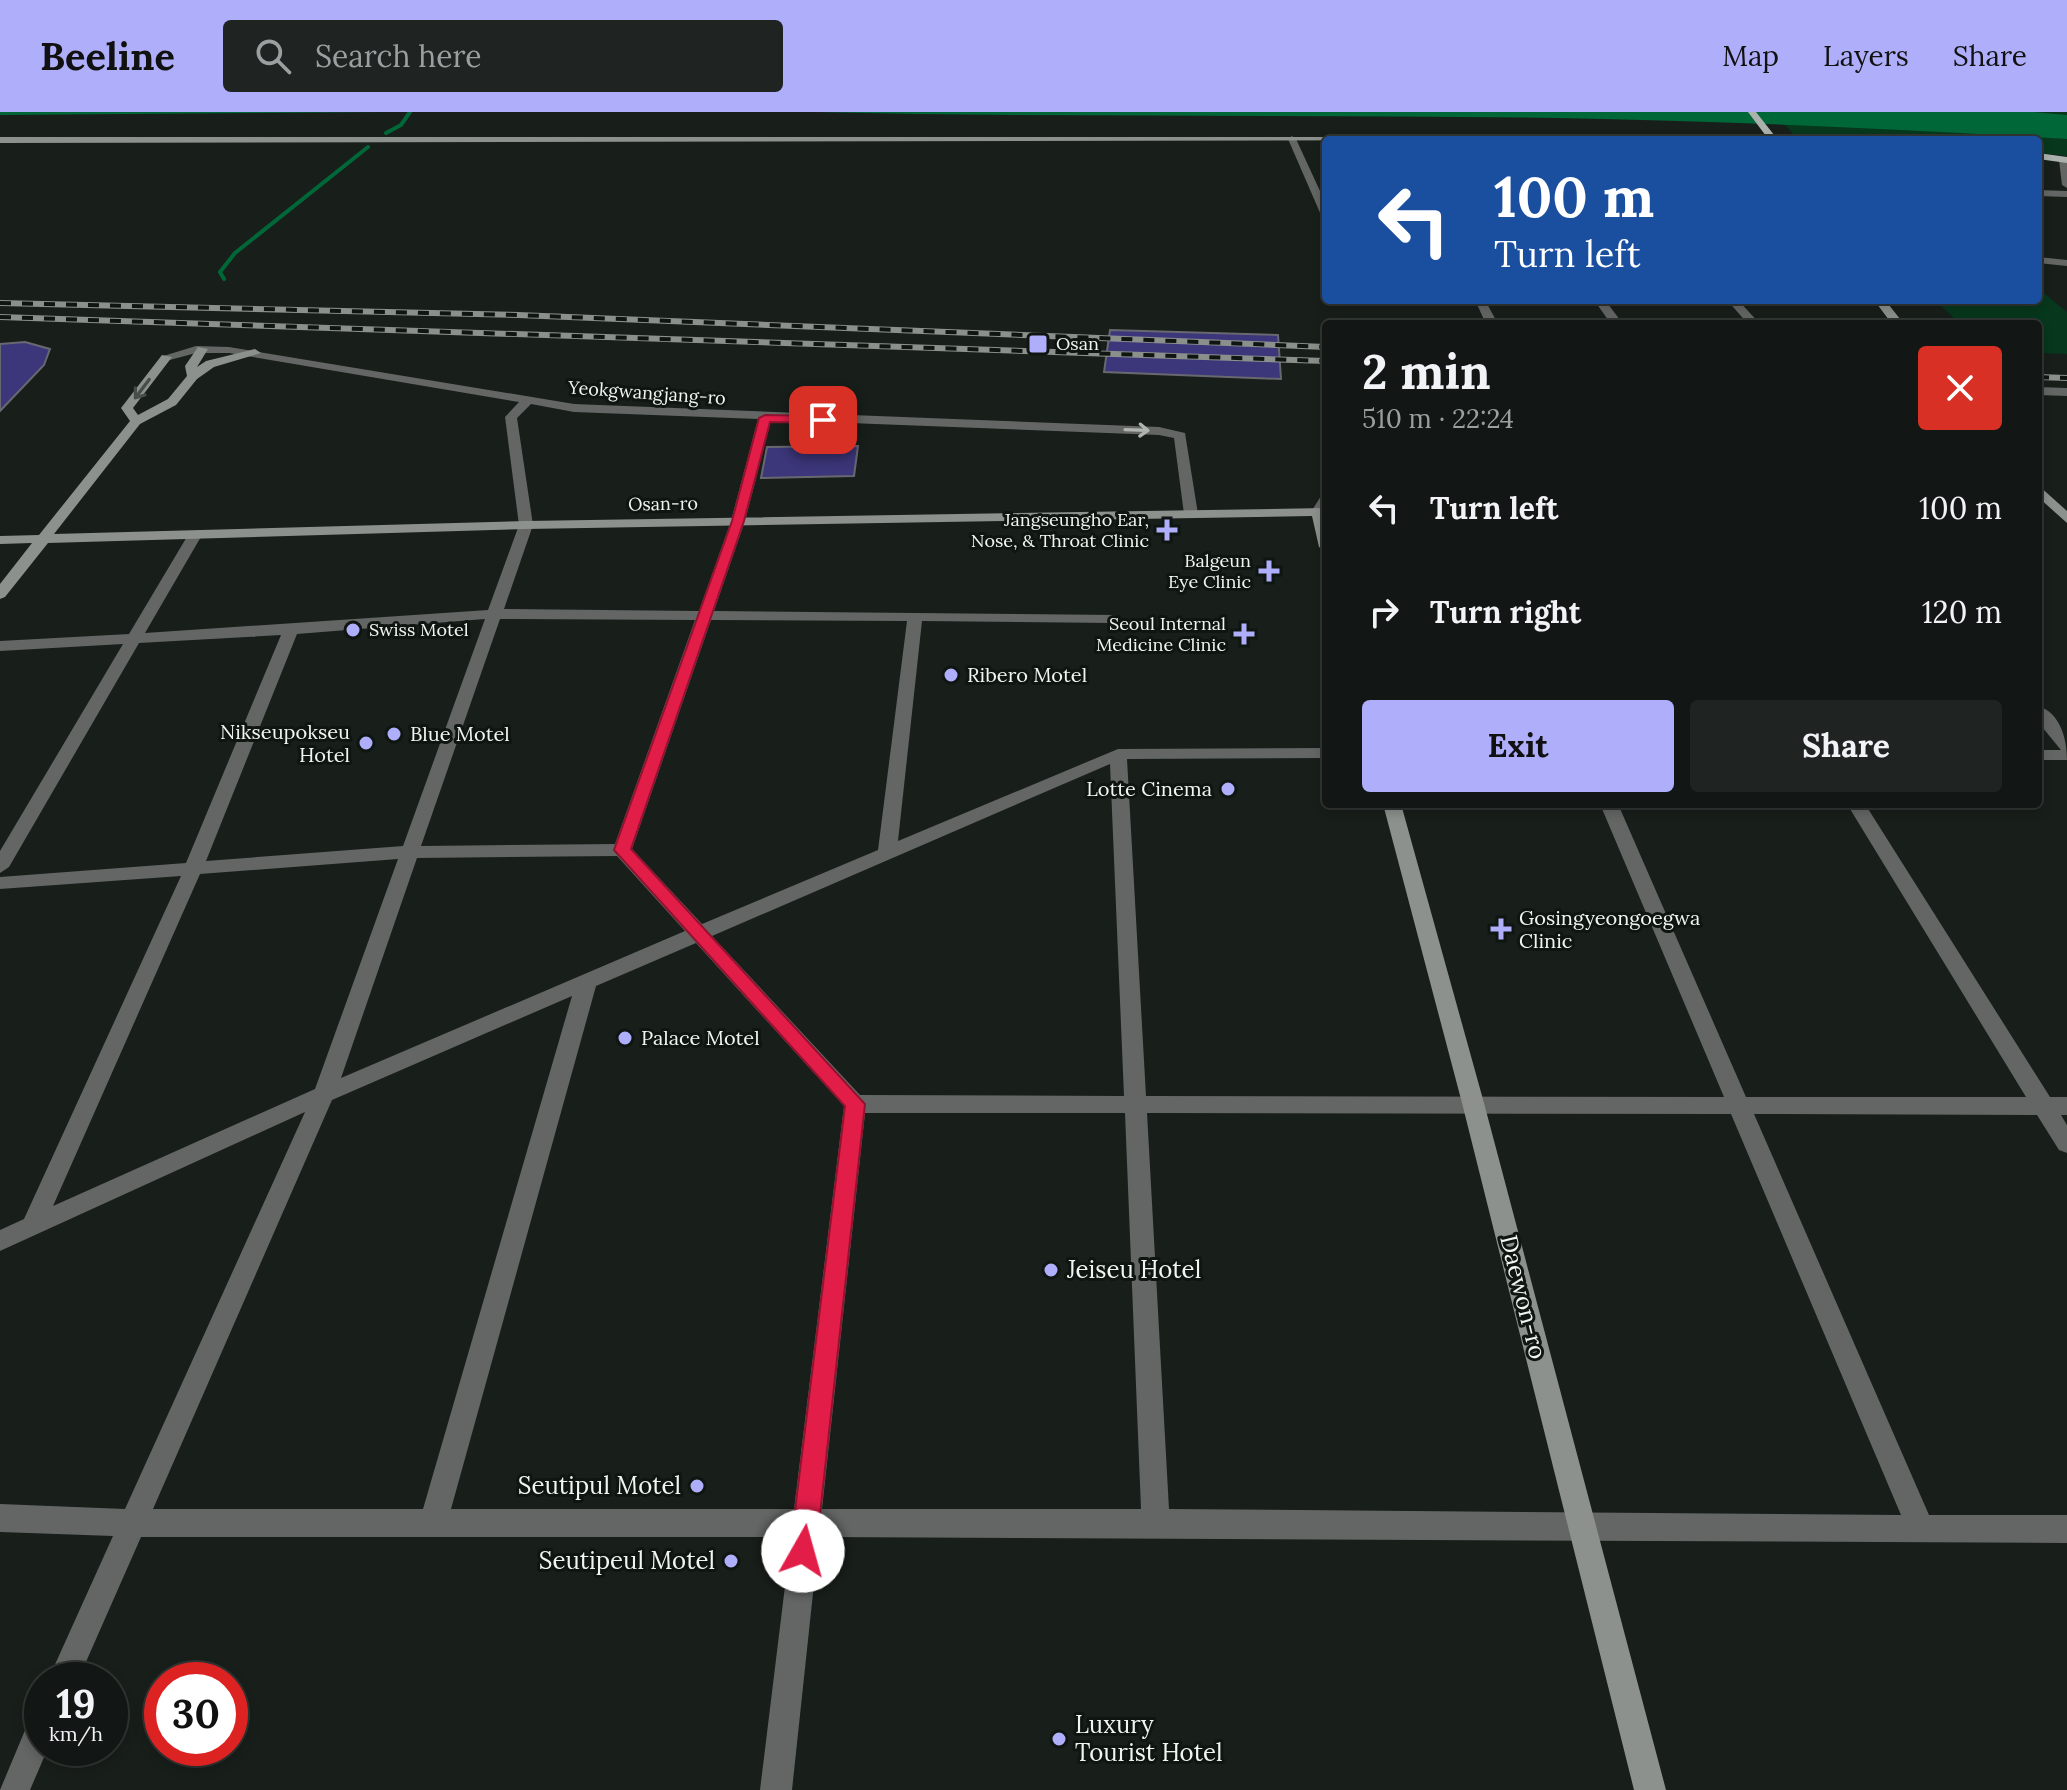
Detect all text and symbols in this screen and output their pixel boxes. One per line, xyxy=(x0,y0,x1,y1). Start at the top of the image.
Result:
search box xyxy=(223,20,783,92)
text: Beeline xyxy=(40,32,175,80)
icon: search xyxy=(251,34,295,78)
text: Search here xyxy=(315,37,482,75)
text: Map xyxy=(1722,38,1779,74)
text: Layers xyxy=(1823,38,1909,74)
text: Share xyxy=(1953,38,2027,74)
text: 100 m xyxy=(1494,161,1654,232)
icon: left xyxy=(1362,168,1466,272)
text: Turn left xyxy=(1494,231,1641,277)
place label: Osan xyxy=(1056,332,1099,355)
marker: Osan xyxy=(1027,333,1049,355)
text: 2 min xyxy=(1362,341,1491,402)
button: close xyxy=(1918,346,2002,430)
street label: Yeokgwangjang-ro xyxy=(566,375,727,409)
one-way arrow xyxy=(134,378,151,399)
pin xyxy=(789,386,857,454)
icon: arrive xyxy=(801,398,845,442)
text: 510 m · 22:24 xyxy=(1362,402,1514,435)
one-way arrow xyxy=(1123,423,1150,438)
icon: left xyxy=(1362,486,1406,530)
text: Turn left xyxy=(1430,489,1558,527)
text: 100 m xyxy=(1919,489,2002,527)
street label: Osan-ro xyxy=(628,491,698,516)
place label: Jangseungho Ear, Nose, & Throat Clinic xyxy=(971,508,1149,552)
marker: Jangseungho Ear, Nose, & Throat Clinic xyxy=(1156,519,1178,541)
place label: Balgeun Eye Clinic xyxy=(1168,549,1251,593)
marker: Balgeun Eye Clinic xyxy=(1258,560,1280,582)
icon: right xyxy=(1362,590,1406,634)
text: Turn right xyxy=(1430,593,1581,631)
text: 120 m xyxy=(1922,593,2002,631)
place label: Seoul Internal Medicine Clinic xyxy=(1096,612,1226,656)
place label: Swiss Motel xyxy=(369,618,469,641)
marker: Swiss Motel xyxy=(344,621,362,639)
marker: Seoul Internal Medicine Clinic xyxy=(1233,623,1255,645)
place label: Ribero Motel xyxy=(967,662,1087,687)
marker: Ribero Motel xyxy=(942,666,960,684)
button: Exit xyxy=(1362,700,1674,792)
button: Share xyxy=(1690,700,2002,792)
place label: Nikseupokseu Hotel xyxy=(220,719,350,767)
place label: Blue Motel xyxy=(410,721,510,746)
marker: Blue Motel xyxy=(385,725,403,743)
marker: Nikseupokseu Hotel xyxy=(357,734,375,752)
place label: Lotte Cinema xyxy=(1086,776,1212,801)
marker: Lotte Cinema xyxy=(1219,780,1237,798)
place label: Gosingyeongoegwa Clinic xyxy=(1519,905,1700,953)
marker: Gosingyeongoegwa Clinic xyxy=(1490,918,1512,940)
place label: Palace Motel xyxy=(641,1025,760,1050)
marker: Palace Motel xyxy=(616,1029,634,1047)
street label: Daewon-ro xyxy=(1493,1232,1554,1362)
place label: Jeiseu Hotel xyxy=(1066,1254,1201,1285)
marker: Jeiseu Hotel xyxy=(1042,1261,1060,1279)
place label: Seutipul Motel xyxy=(518,1470,681,1501)
marker: Seutipul Motel xyxy=(688,1477,706,1495)
position arrow xyxy=(761,1509,845,1593)
place label: Seutipeul Motel xyxy=(539,1545,715,1576)
marker: Seutipeul Motel xyxy=(722,1552,740,1570)
speed limit sign: 30 xyxy=(144,1662,248,1766)
text: 19 xyxy=(56,1678,96,1729)
place label: Luxury Tourist Hotel xyxy=(1075,1709,1222,1768)
text: km/h xyxy=(49,1721,103,1746)
marker: Luxury Tourist Hotel xyxy=(1050,1730,1068,1748)

